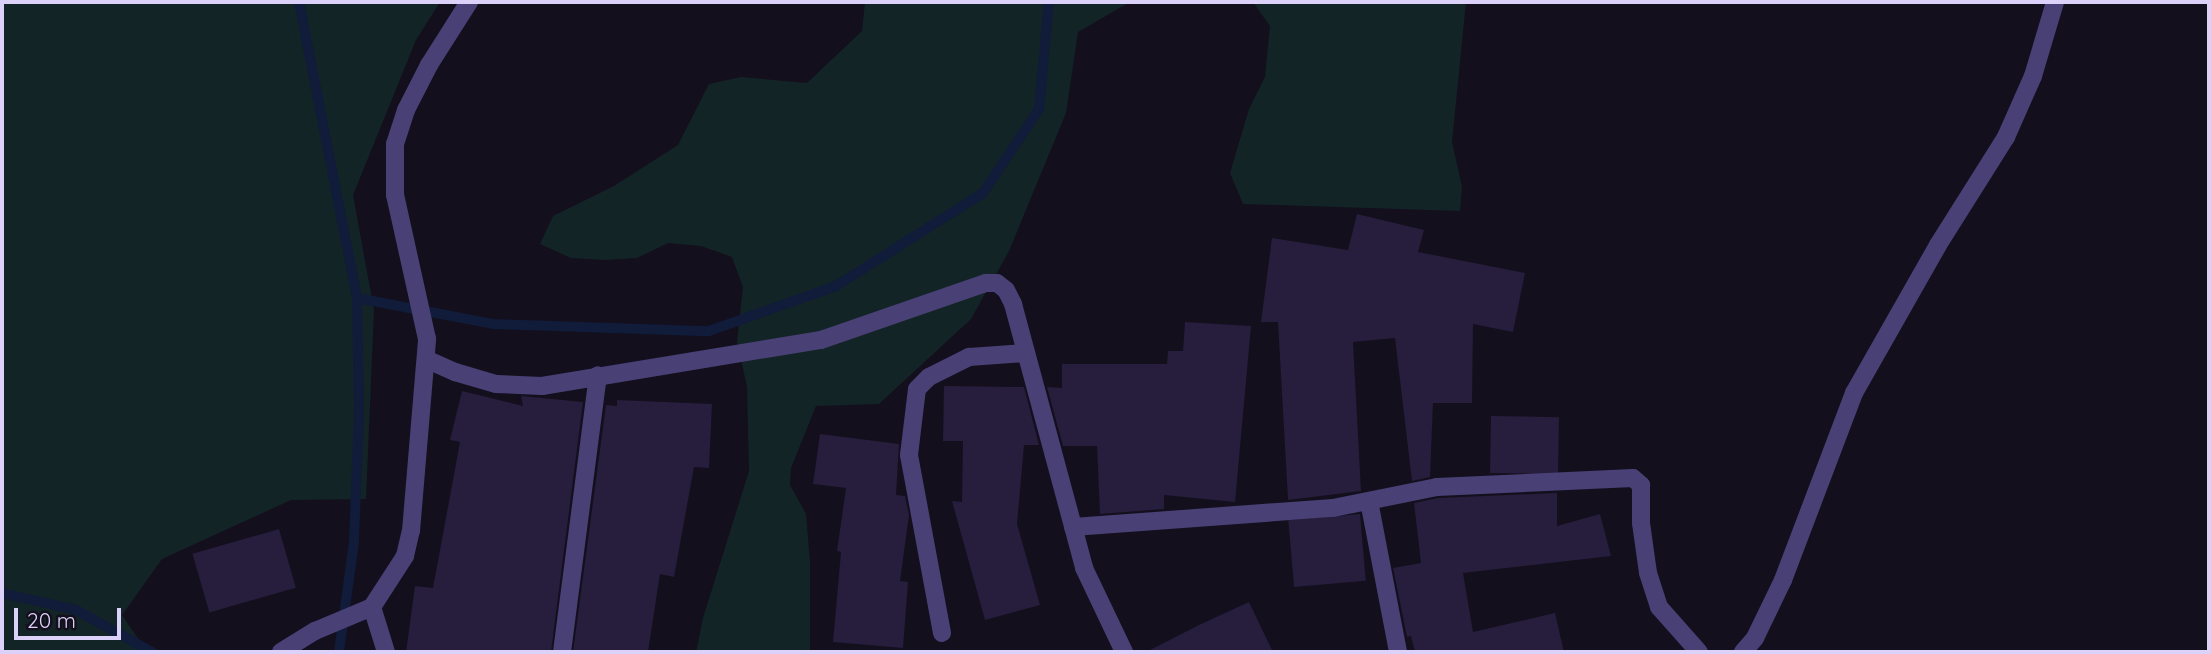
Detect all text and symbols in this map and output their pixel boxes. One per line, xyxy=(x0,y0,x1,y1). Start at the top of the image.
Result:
scale bar xyxy=(18,594,124,638)
text: 20 m xyxy=(27,607,76,633)

